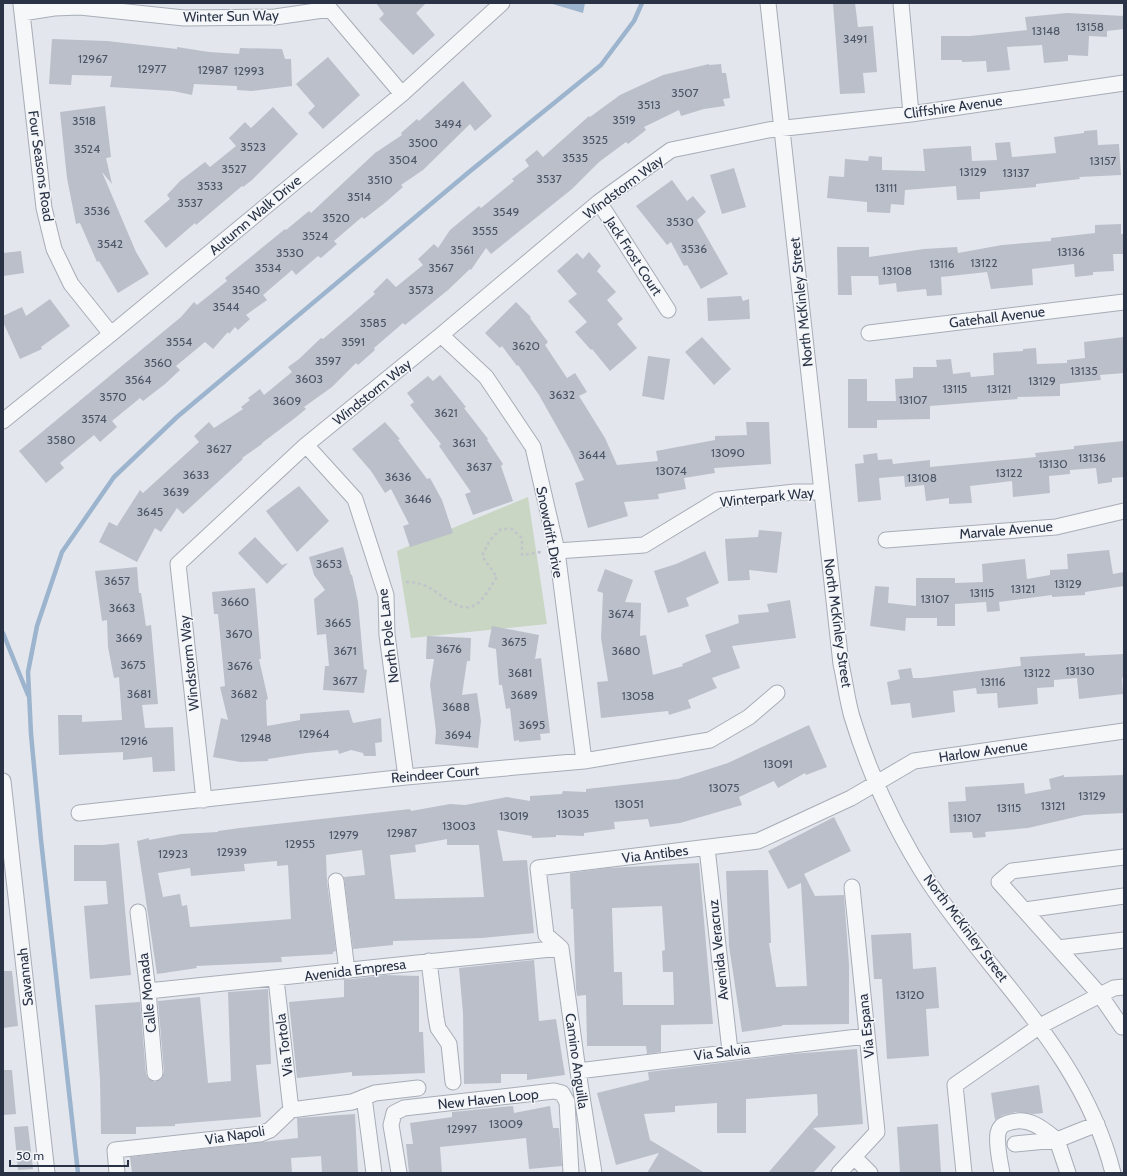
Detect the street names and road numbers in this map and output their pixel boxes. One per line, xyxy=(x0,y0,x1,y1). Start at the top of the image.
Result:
street label: Winter Sun Way xyxy=(183,6,279,26)
street label: Cliffshire Avenue xyxy=(902,91,1004,123)
street label: Four Seasons Road xyxy=(24,109,58,223)
street label: Windstorm Way xyxy=(579,151,667,223)
street label: Autumn Walk Drive xyxy=(205,171,305,259)
street label: Jack Frost Court xyxy=(601,212,666,299)
street label: North McKinley Street xyxy=(785,236,817,368)
street label: Gatehall Avenue xyxy=(948,302,1046,332)
street label: Windstorm Way xyxy=(329,355,415,429)
street label: Winterpark Way xyxy=(719,483,815,511)
street label: Snowdrift Drive xyxy=(532,485,568,579)
street label: Marvale Avenue xyxy=(958,517,1054,543)
street label: North McKinley Street xyxy=(820,557,856,689)
street label: North Pole Lane xyxy=(373,588,403,684)
street label: Windstorm Way xyxy=(175,614,203,712)
street label: Harlow Avenue xyxy=(937,736,1029,766)
street label: Reindeer Court xyxy=(390,761,480,787)
street label: Via Antibes xyxy=(621,841,689,867)
street label: North McKinley Street xyxy=(920,871,1013,986)
street label: Avenida Veracruz xyxy=(704,898,732,1001)
street label: Savannah xyxy=(13,947,37,1007)
street label: Calle Monada xyxy=(134,952,160,1034)
street label: Avenida Empresa xyxy=(303,955,407,985)
street label: Via Espana xyxy=(854,993,878,1059)
street label: Via Tortola xyxy=(271,1012,297,1077)
street label: Camino Anguilla xyxy=(561,1012,593,1110)
street label: Via Salvia xyxy=(693,1040,751,1064)
street label: New Haven Loop xyxy=(437,1085,540,1113)
street label: Via Napoli xyxy=(204,1121,266,1149)

